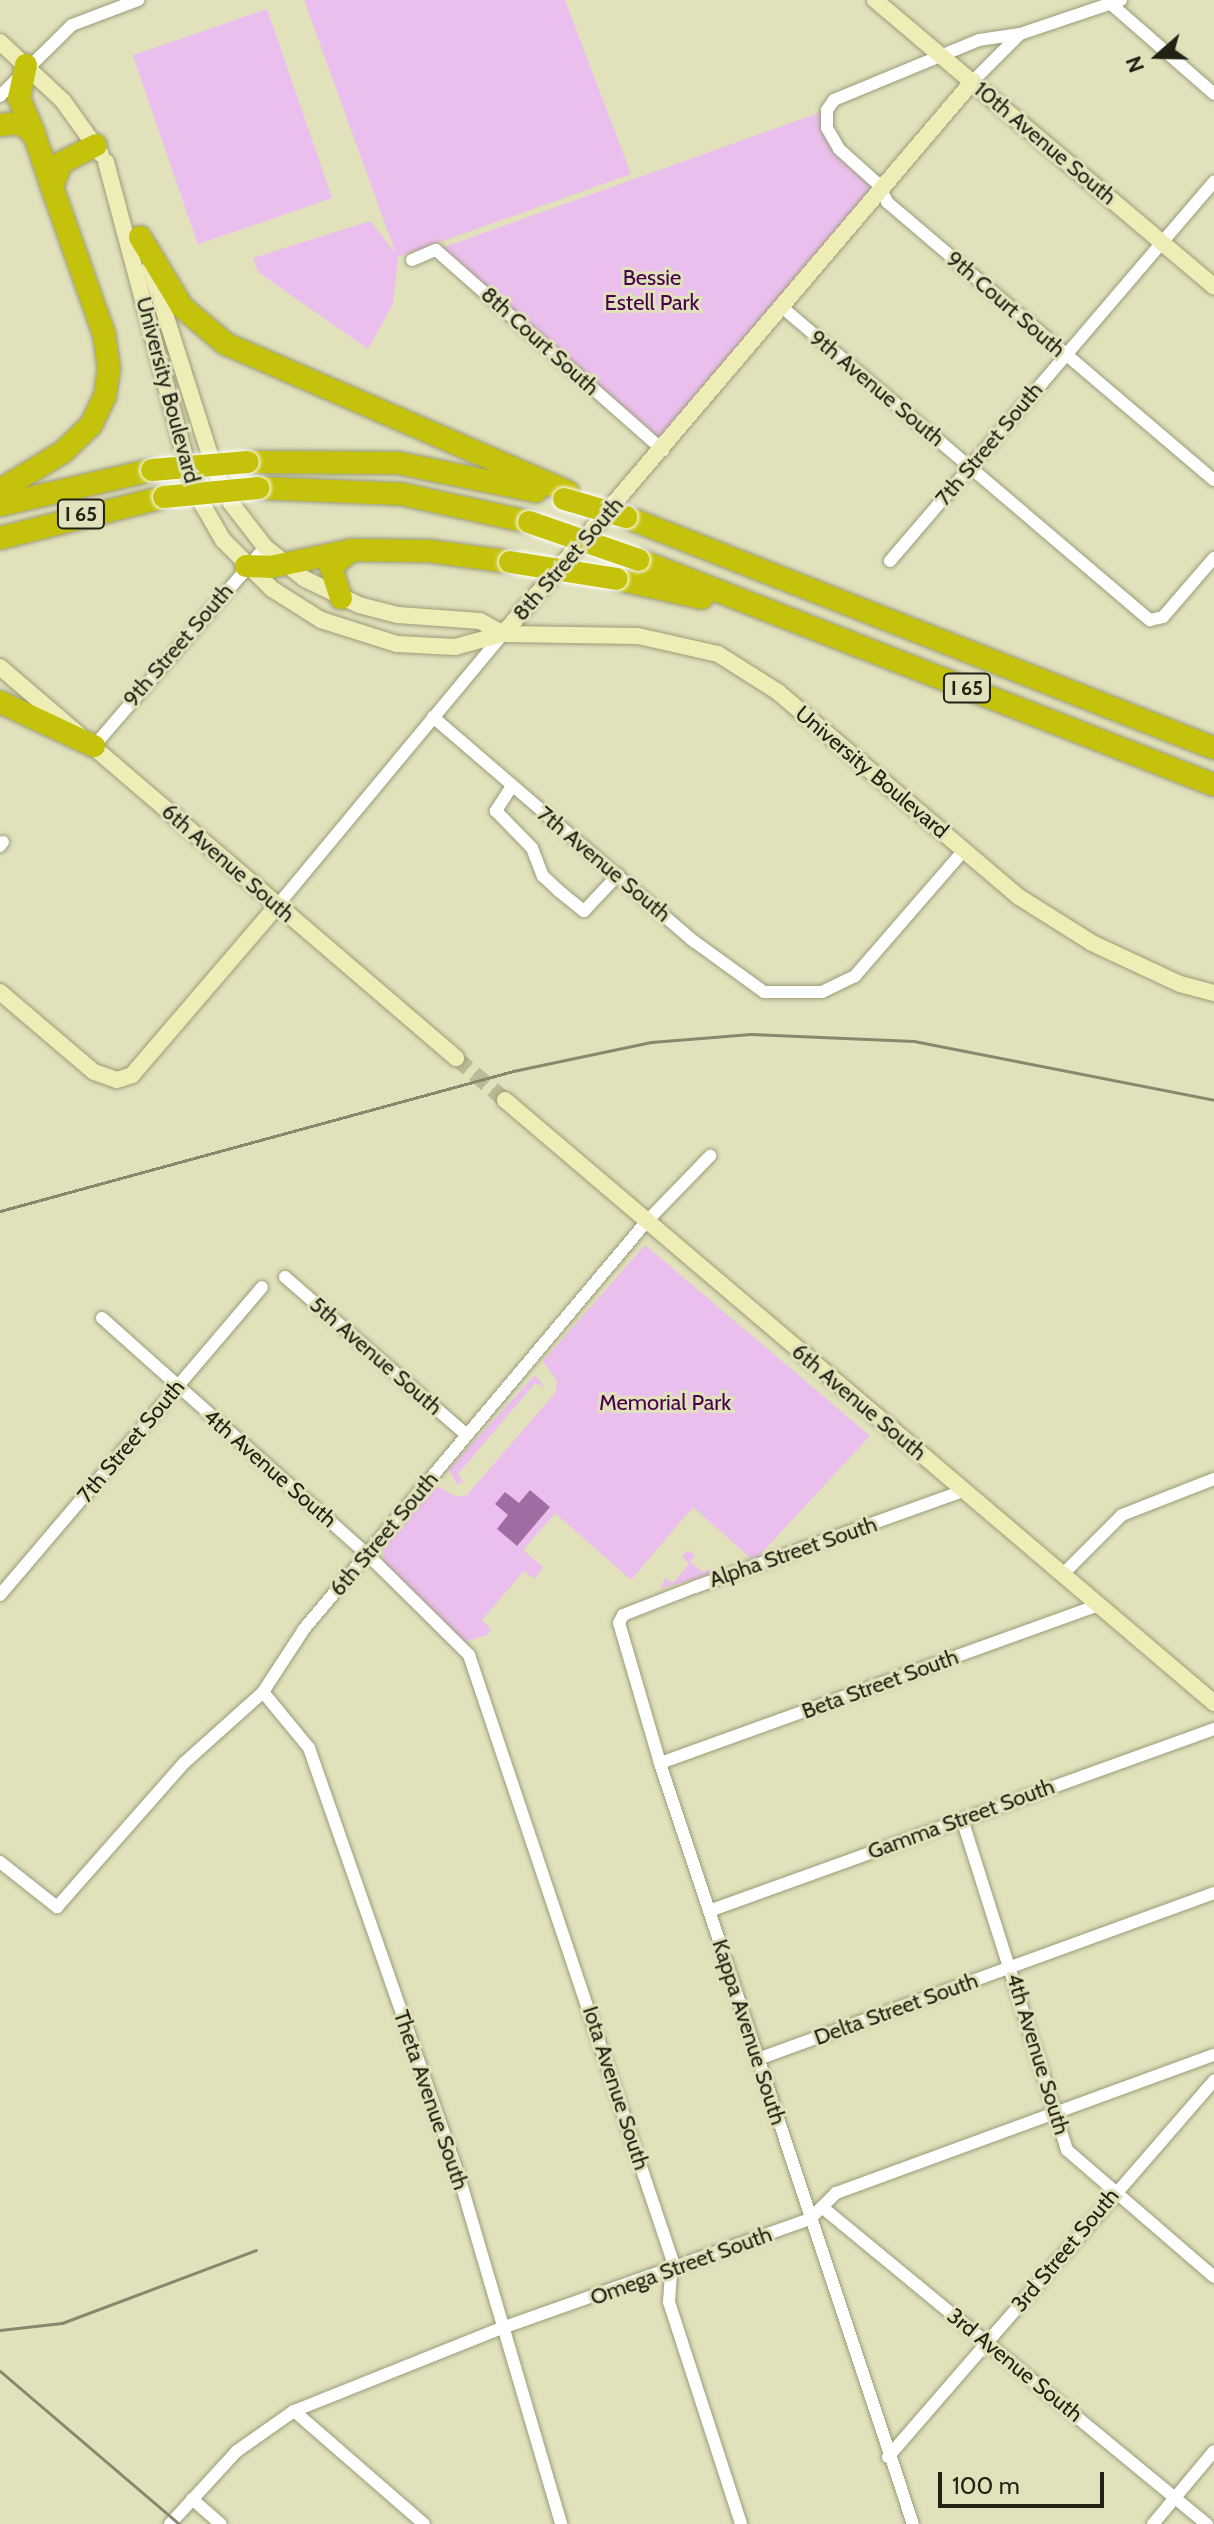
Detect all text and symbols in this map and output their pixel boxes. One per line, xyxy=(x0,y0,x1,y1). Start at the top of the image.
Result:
north arrow xyxy=(1118,16,1198,96)
text: N xyxy=(1120,52,1150,76)
street label: 10th Avenue South xyxy=(969,76,1121,210)
street label: 9th Court South xyxy=(941,245,1071,363)
park label: Bessie Estell Park xyxy=(605,264,699,316)
street label: 8th Court South xyxy=(476,281,604,401)
street label: University Boulevard xyxy=(130,294,206,486)
street label: 9th Avenue South xyxy=(804,324,950,452)
street label: 7th Street South xyxy=(930,377,1048,511)
street label: 8th Street South xyxy=(507,492,629,626)
road number: I 65 xyxy=(55,498,107,530)
street label: 9th Street South xyxy=(117,578,239,712)
road number: I 65 xyxy=(941,672,993,704)
street label: University Boulevard xyxy=(790,700,954,844)
street label: 6th Avenue South xyxy=(156,798,300,928)
street label: 7th Avenue South xyxy=(532,801,676,927)
street label: 5th Avenue South xyxy=(304,1291,448,1421)
street label: 6th Avenue South xyxy=(786,1338,932,1466)
street label: 7th Street South xyxy=(72,1374,190,1508)
park label: Memorial Park xyxy=(599,1390,731,1416)
street label: 4th Avenue South xyxy=(198,1403,342,1533)
street label: 6th Street South xyxy=(324,1466,444,1602)
street label: Alpha Street South xyxy=(706,1511,880,1593)
street label: Beta Street South xyxy=(798,1643,962,1725)
street label: Gamma Street South xyxy=(864,1773,1058,1865)
street label: Kappa Avenue South xyxy=(707,1936,791,2128)
street label: Delta Street South xyxy=(810,1967,982,2051)
street label: 4th Avenue South xyxy=(1001,1970,1075,2138)
street label: Iota Avenue South xyxy=(577,2003,655,2173)
street label: Theta Avenue South xyxy=(388,2007,474,2193)
street label: 3rd Street South xyxy=(1006,2183,1124,2317)
street label: Omega Street South xyxy=(587,2221,775,2311)
street label: 3rd Avenue South xyxy=(942,2302,1088,2428)
scale bar xyxy=(942,2456,1108,2506)
text: 100 m xyxy=(952,2471,1020,2500)

